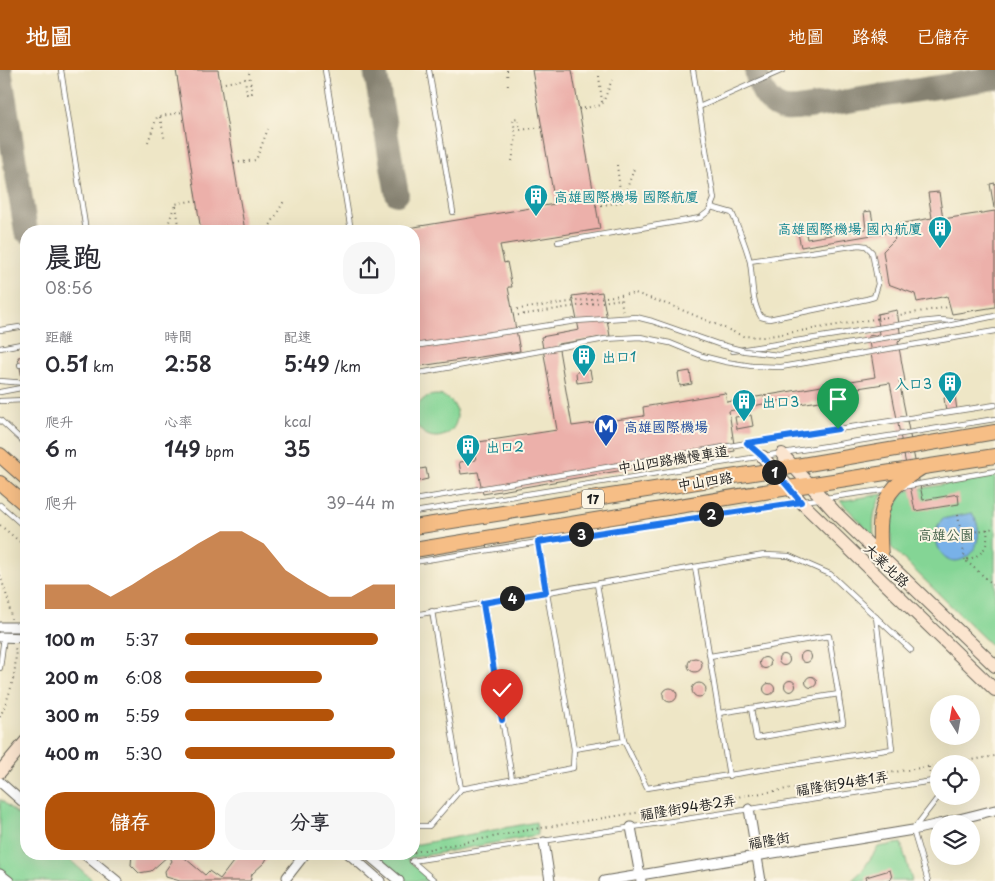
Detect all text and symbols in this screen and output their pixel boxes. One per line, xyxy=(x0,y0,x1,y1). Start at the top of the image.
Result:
text: 地圖 xyxy=(25,17,73,53)
text: 地圖 xyxy=(788,22,824,49)
text: 路線 xyxy=(852,22,888,49)
text: 已儲存 xyxy=(916,22,970,49)
building icon: 高雄國際機場 國際航廈 xyxy=(523,183,549,217)
place label: 高雄國際機場 國際航廈 xyxy=(554,186,699,207)
building icon: 高雄國際機場 國內航廈 xyxy=(927,215,953,249)
place label: 高雄國際機場 國內航廈 xyxy=(777,218,922,239)
text: 晨跑 xyxy=(45,234,101,277)
button: share xyxy=(343,242,395,294)
text: 08:56 xyxy=(45,275,93,299)
text: 距離 xyxy=(45,326,73,347)
text: 時間 xyxy=(164,326,192,347)
text: 配速 xyxy=(284,326,312,347)
building icon: 出口1 xyxy=(571,343,597,377)
place label: 出口1 xyxy=(602,346,636,367)
text: 0.51 xyxy=(45,347,88,379)
text: 2:58 xyxy=(164,347,212,379)
text: 5:49 xyxy=(284,347,330,379)
text: km xyxy=(88,356,114,377)
text: /km xyxy=(330,356,361,377)
building icon: 入口3 xyxy=(937,370,963,404)
place label: 入口3 xyxy=(895,373,932,394)
pin xyxy=(817,378,859,429)
icon: arrive xyxy=(824,385,852,413)
building icon: 出口3 xyxy=(731,388,757,422)
place label: 出口3 xyxy=(762,391,799,412)
text: 爬升 xyxy=(45,411,73,432)
text: 心率 xyxy=(164,411,192,432)
text: kcal xyxy=(284,411,312,432)
metro station icon: 高雄國際機場 xyxy=(593,413,619,447)
place label: 高雄國際機場 xyxy=(624,416,708,437)
text: 6 xyxy=(45,432,60,464)
text: 149 xyxy=(164,432,201,464)
text: 35 xyxy=(284,432,311,464)
building icon: 出口2 xyxy=(455,433,481,467)
place label: 出口2 xyxy=(486,436,524,457)
street label: 中山四路機慢車道 xyxy=(616,440,730,478)
text: m xyxy=(60,441,77,462)
text: bpm xyxy=(201,441,234,462)
pin: 1 xyxy=(762,460,786,484)
text: 1 xyxy=(771,462,778,483)
street label: 中山四路 xyxy=(676,466,734,496)
road number: 17 xyxy=(582,489,604,508)
text: 爬升 xyxy=(45,490,77,514)
text: 39–44 m xyxy=(326,490,395,514)
pin: 2 xyxy=(698,502,724,526)
text: 2 xyxy=(707,504,716,525)
pin: 3 xyxy=(568,522,594,546)
text: 3 xyxy=(577,524,586,545)
park label: 高雄公園 xyxy=(918,524,974,545)
street label: 大業北路 xyxy=(860,538,914,592)
pin: 4 xyxy=(500,586,524,610)
text: 4 xyxy=(508,588,517,609)
text: 100 m xyxy=(45,627,95,651)
text: 5:37 xyxy=(125,627,159,651)
text: 200 m xyxy=(45,665,99,689)
text: 6:08 xyxy=(125,665,162,689)
pin xyxy=(481,669,523,720)
icon: check xyxy=(488,676,516,704)
north arrow xyxy=(930,695,980,745)
map controls xyxy=(930,695,980,865)
text: 300 m xyxy=(45,703,99,727)
text: 5:59 xyxy=(125,703,160,727)
text: 400 m xyxy=(45,741,99,765)
text: 5:30 xyxy=(125,741,162,765)
button: locate xyxy=(930,755,980,805)
street label: 福隆街94巷1弄 xyxy=(794,765,890,801)
street label: 福隆街94巷2弄 xyxy=(638,789,738,825)
button: 儲存 xyxy=(45,792,215,850)
button: 分享 xyxy=(225,792,395,850)
button: layers xyxy=(930,815,980,865)
street label: 福隆街 xyxy=(746,826,792,854)

